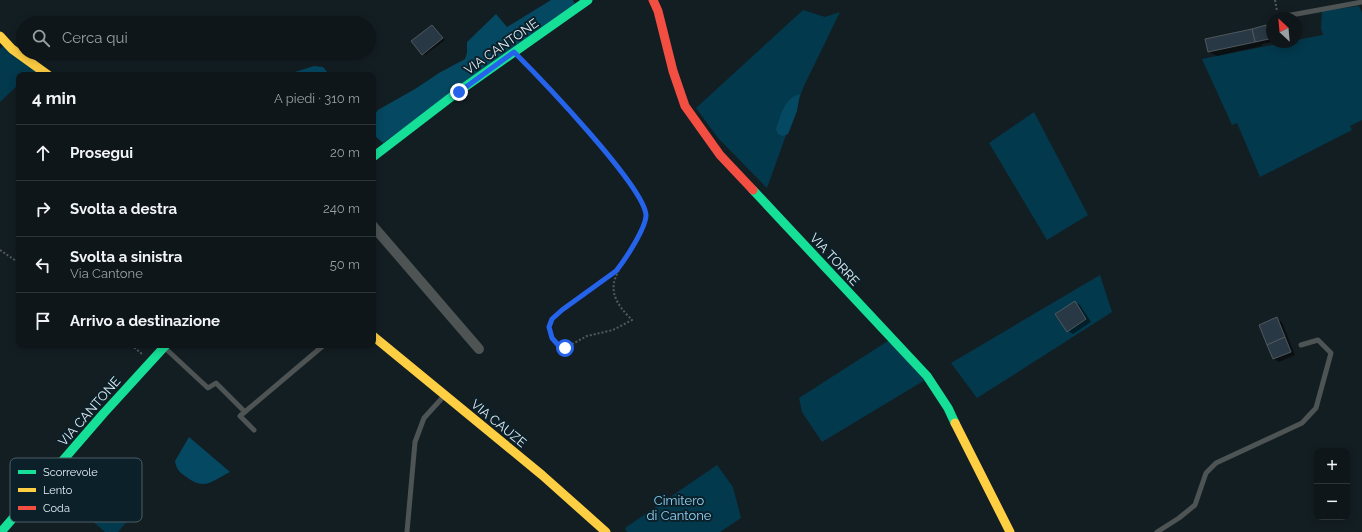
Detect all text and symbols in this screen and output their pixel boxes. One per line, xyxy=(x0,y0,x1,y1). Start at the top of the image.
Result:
north arrow xyxy=(1266,12,1302,48)
street label: VIA CANTONE xyxy=(461,15,541,77)
search box xyxy=(16,16,376,60)
icon: search xyxy=(30,27,52,49)
text: Cerca qui xyxy=(62,29,128,47)
route end xyxy=(450,83,468,101)
text: 4 min xyxy=(32,88,76,108)
text: A piedi · 310 m xyxy=(274,91,360,106)
icon: ahead xyxy=(32,142,54,164)
text: Prosegui xyxy=(70,144,133,162)
text: 20 m xyxy=(330,145,360,160)
icon: right xyxy=(32,198,54,220)
text: Svolta a destra xyxy=(70,200,177,218)
text: 240 m xyxy=(323,201,360,216)
street label: VIA TORRE xyxy=(807,230,863,289)
text: Svolta a sinistra xyxy=(70,248,182,266)
icon: left xyxy=(32,254,54,276)
text: 50 m xyxy=(330,257,360,272)
text: Via Cantone xyxy=(70,266,143,281)
icon: arrive xyxy=(32,310,54,332)
text: Arrivo a destinazione xyxy=(70,312,220,330)
route start xyxy=(556,339,574,357)
street label: VIA CANTONE xyxy=(55,374,124,449)
street label: VIA CAUZE xyxy=(468,397,529,450)
map controls xyxy=(1314,448,1350,520)
button: + xyxy=(1314,448,1350,484)
legend xyxy=(10,458,142,522)
text: Scorrevole xyxy=(43,466,98,479)
text: Lento xyxy=(43,484,73,497)
button: − xyxy=(1314,484,1350,520)
park label: Cimitero di Cantone xyxy=(647,493,712,523)
text: Coda xyxy=(43,502,70,515)

